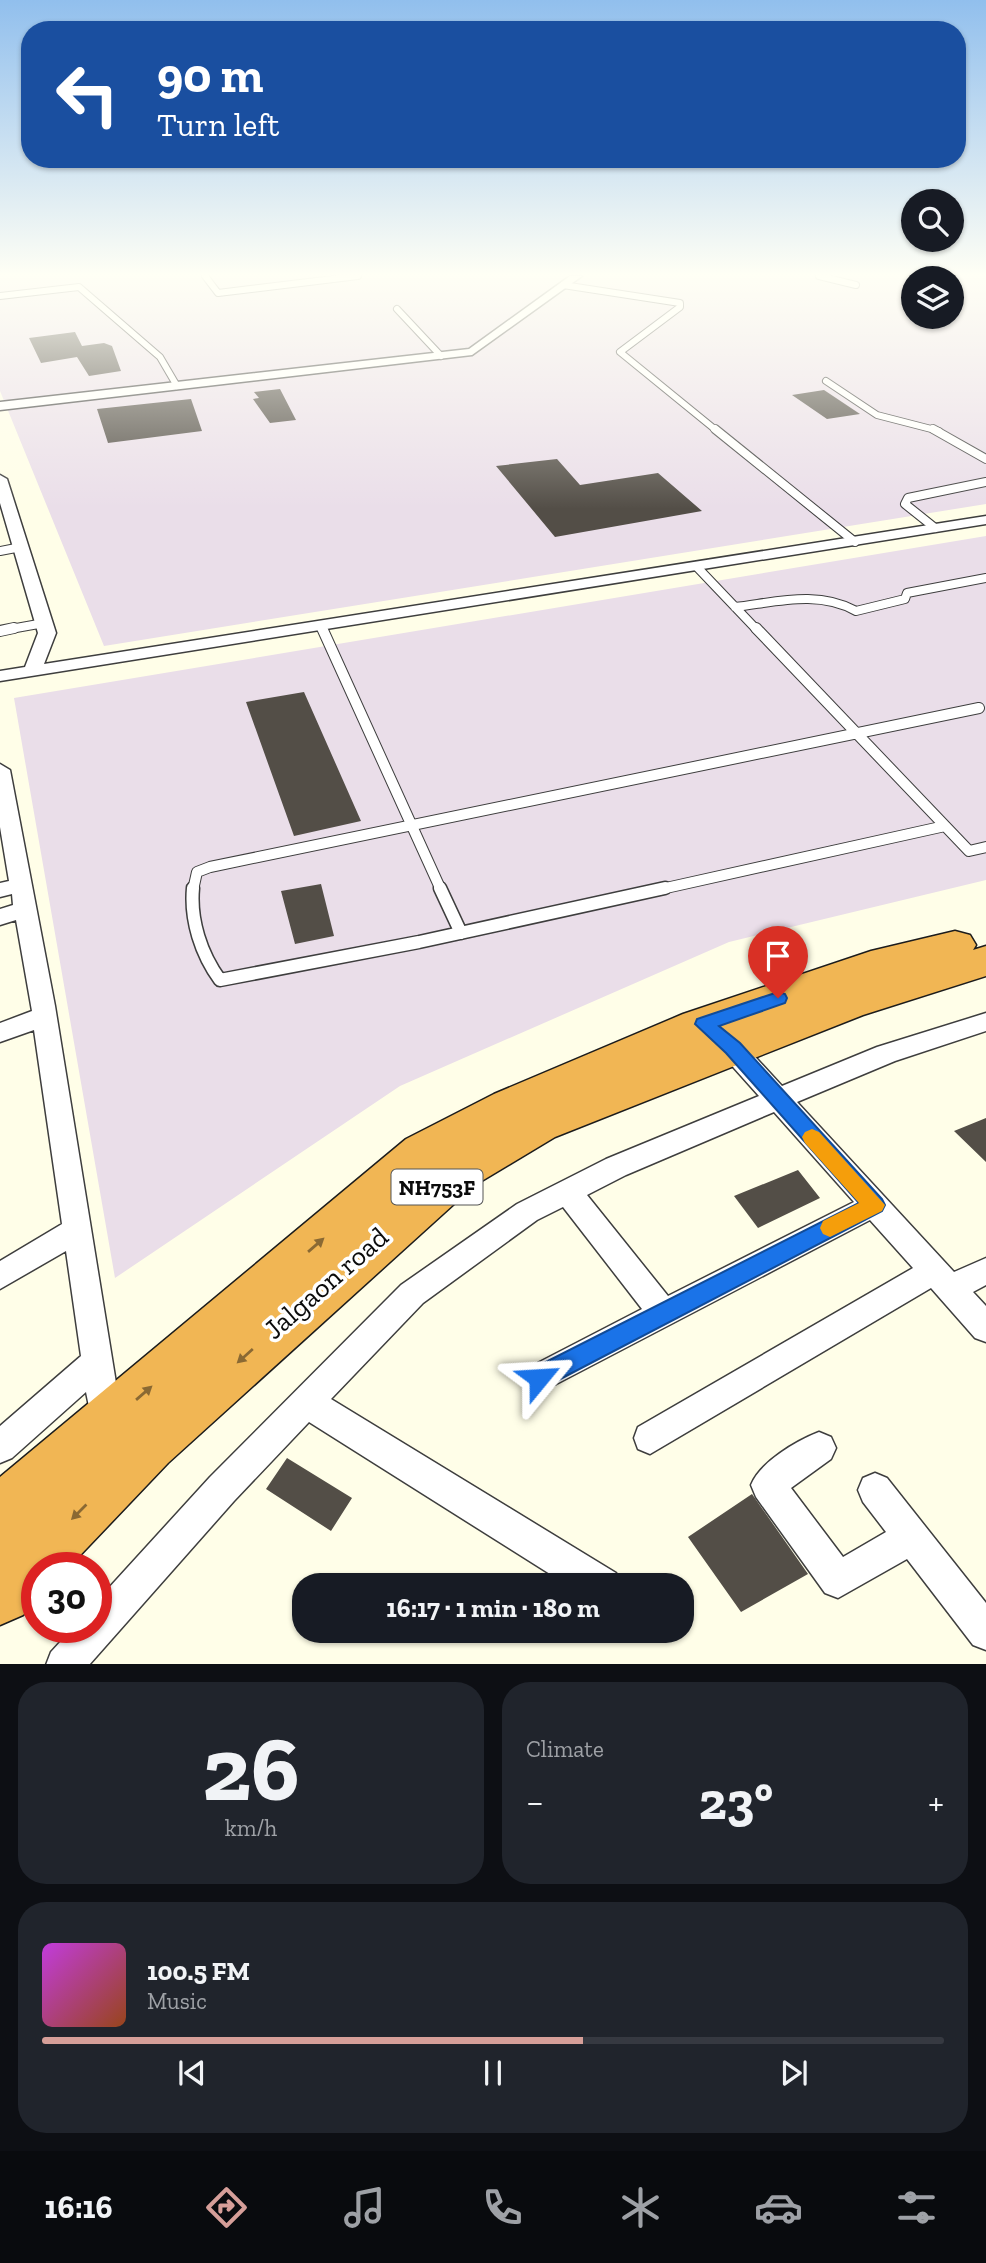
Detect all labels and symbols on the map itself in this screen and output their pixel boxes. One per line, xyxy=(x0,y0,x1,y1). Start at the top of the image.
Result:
pin xyxy=(748,926,808,998)
road number: NH753F xyxy=(392,1170,482,1204)
street label: Jalgaon road xyxy=(257,1220,395,1346)
one-way arrow xyxy=(308,1238,325,1253)
position arrow xyxy=(502,1341,576,1415)
one-way arrow xyxy=(236,1347,253,1363)
one-way arrow xyxy=(135,1386,152,1401)
one-way arrow xyxy=(71,1503,88,1520)
speed limit sign: 30 xyxy=(21,1552,112,1643)

